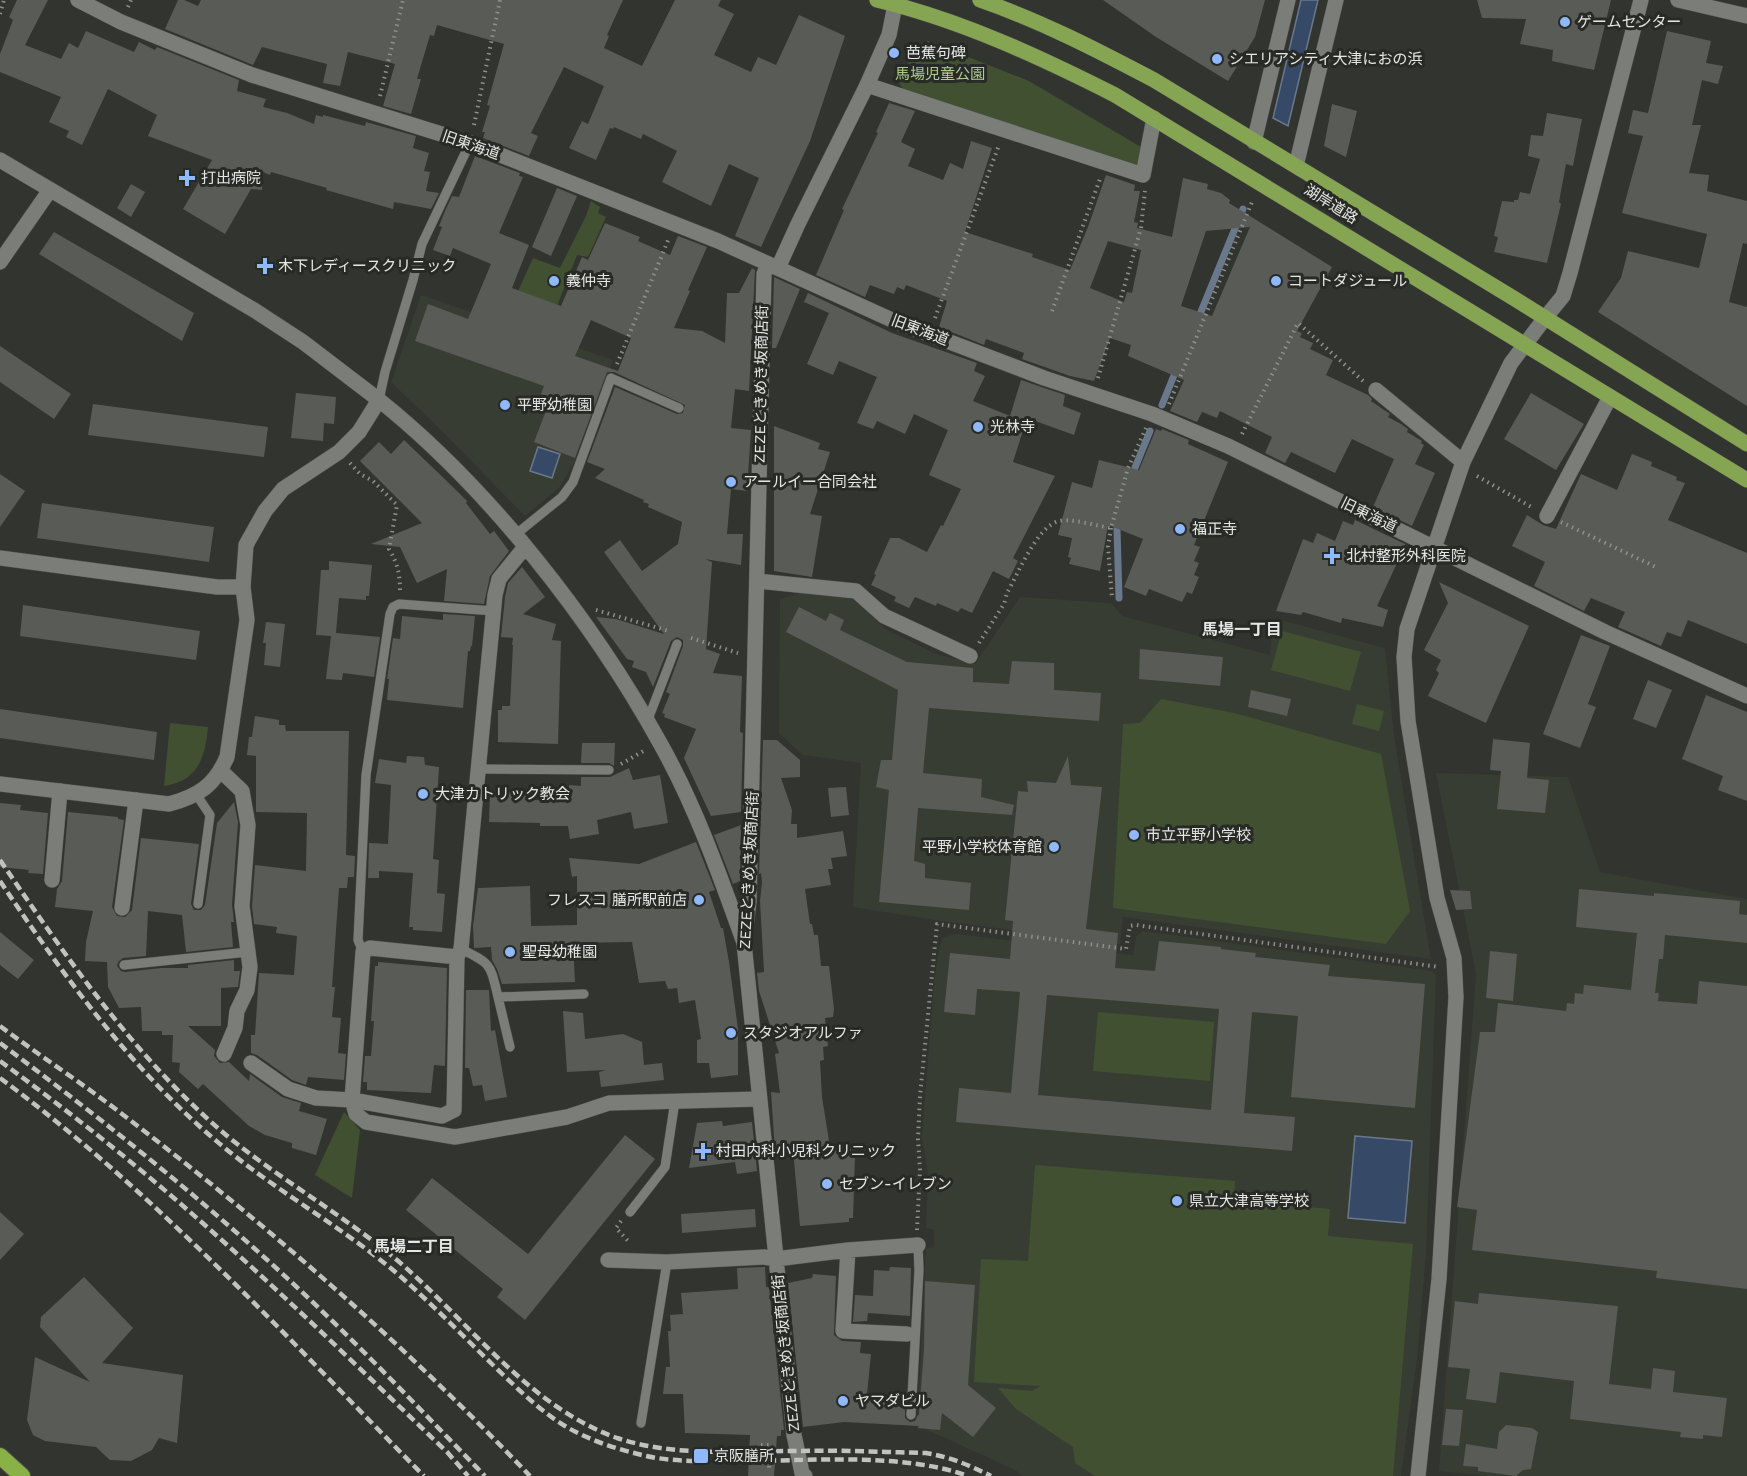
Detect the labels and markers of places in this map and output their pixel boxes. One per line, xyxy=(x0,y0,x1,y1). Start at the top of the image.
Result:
place label: ゲームセンター xyxy=(1577,13,1682,31)
marker: ゲームセンター xyxy=(1558,15,1572,29)
place label: 芭蕉句碑 xyxy=(906,44,966,62)
marker: 芭蕉句碑 xyxy=(887,46,901,60)
place label: シエリアシティ大津におの浜 xyxy=(1229,50,1423,68)
marker: シエリアシティ大津におの浜 xyxy=(1210,52,1224,66)
marker: 打出病院 xyxy=(178,169,196,187)
place label: 打出病院 xyxy=(201,169,261,187)
marker: 木下レディースクリニック xyxy=(256,257,274,275)
place label: 木下レディースクリニック xyxy=(278,257,456,275)
place label: 義仲寺 xyxy=(566,272,611,290)
place label: コートダジュール xyxy=(1288,272,1407,290)
marker: 義仲寺 xyxy=(547,274,561,288)
marker: コートダジュール xyxy=(1269,274,1283,288)
place label: 平野幼稚園 xyxy=(517,396,592,414)
marker: 平野幼稚園 xyxy=(498,398,512,412)
place label: 光林寺 xyxy=(990,418,1035,436)
marker: 光林寺 xyxy=(971,420,985,434)
place label: アールイー合同会社 xyxy=(743,473,877,491)
marker: アールイー合同会社 xyxy=(724,475,738,489)
place label: 福正寺 xyxy=(1192,520,1237,538)
marker: 福正寺 xyxy=(1173,522,1187,536)
marker: 北村整形外科医院 xyxy=(1323,547,1341,565)
place label: 北村整形外科医院 xyxy=(1346,547,1466,565)
place label: 大津カトリック教会 xyxy=(435,785,570,803)
marker: 大津カトリック教会 xyxy=(416,787,430,801)
place label: 市立平野小学校 xyxy=(1146,826,1251,844)
marker: 市立平野小学校 xyxy=(1127,828,1141,842)
place label: 平野小学校体育館 xyxy=(922,838,1042,856)
marker: 平野小学校体育館 xyxy=(1047,840,1061,854)
place label: フレスコ 膳所駅前店 xyxy=(547,891,687,909)
marker: フレスコ 膳所駅前店 xyxy=(692,893,706,907)
place label: 聖母幼稚園 xyxy=(522,943,597,961)
marker: 聖母幼稚園 xyxy=(503,945,517,959)
place label: スタジオアルファ xyxy=(743,1024,863,1042)
marker: スタジオアルファ xyxy=(724,1026,738,1040)
marker: 村田内科小児科クリニック xyxy=(694,1142,712,1160)
place label: 村田内科小児科クリニック xyxy=(716,1142,896,1160)
place label: セブン-イレブン xyxy=(839,1175,952,1193)
marker: セブン-イレブン xyxy=(820,1177,834,1191)
place label: 県立大津高等学校 xyxy=(1189,1192,1309,1210)
marker: 県立大津高等学校 xyxy=(1170,1194,1184,1208)
place label: ヤマダビル xyxy=(855,1392,930,1410)
marker: ヤマダビル xyxy=(836,1394,850,1408)
marker: 京阪膳所 xyxy=(692,1447,710,1465)
place label: 京阪膳所 xyxy=(714,1447,774,1465)

